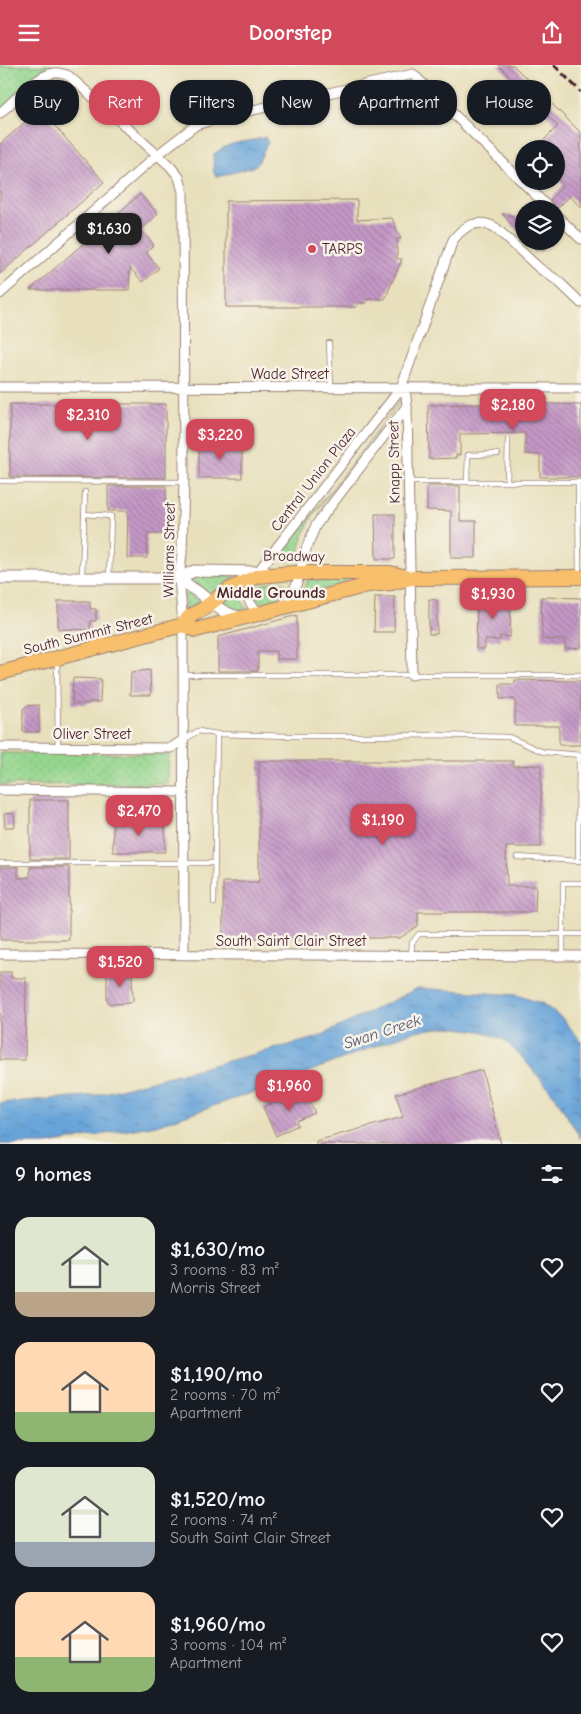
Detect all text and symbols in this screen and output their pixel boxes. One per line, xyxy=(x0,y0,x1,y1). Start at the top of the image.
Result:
icon: menu xyxy=(15,19,43,47)
icon: share xyxy=(538,19,566,47)
text: Doorstep xyxy=(249,20,332,46)
chip: Buy xyxy=(15,80,79,125)
chip: Rent xyxy=(89,80,160,125)
chip: Filters xyxy=(170,80,253,125)
chip: New xyxy=(263,80,330,125)
chip: Apartment xyxy=(340,80,457,125)
chip: House xyxy=(467,80,551,125)
map controls xyxy=(515,140,565,250)
button: locate xyxy=(515,140,565,190)
button: layers xyxy=(515,200,565,250)
pin: $1,630 xyxy=(68,213,150,255)
text: $1,630 xyxy=(87,220,131,238)
place label: TARPS xyxy=(322,240,363,258)
marker: TARPS xyxy=(306,243,318,255)
street label: Wade Street xyxy=(251,365,330,383)
pin: $2,180 xyxy=(472,389,554,431)
text: $2,180 xyxy=(491,396,535,414)
pin: $2,310 xyxy=(47,399,129,441)
text: $2,310 xyxy=(66,406,110,424)
pin: $3,220 xyxy=(179,419,261,461)
street label: Knapp Street xyxy=(384,420,404,504)
street label: Central Union Plaza xyxy=(267,423,359,535)
text: $3,220 xyxy=(197,426,243,444)
street label: Williams Street xyxy=(159,501,179,598)
street label: Broadway xyxy=(263,546,325,566)
pin: $1,930 xyxy=(452,577,534,620)
district label: Middle Grounds xyxy=(217,584,326,602)
text: $1,930 xyxy=(471,585,515,603)
street label: South Summit Street xyxy=(22,609,155,659)
street label: Oliver Street xyxy=(53,725,132,743)
pin: $2,470 xyxy=(98,795,180,837)
text: $2,470 xyxy=(117,802,161,820)
pin: $1,190 xyxy=(342,803,424,846)
text: $1,190 xyxy=(362,811,404,829)
street label: South Saint Clair Street xyxy=(216,932,367,950)
pin: $1,520 xyxy=(79,945,161,988)
text: $1,520 xyxy=(98,953,142,971)
water label: Swan Creek xyxy=(341,1011,423,1053)
pin: $1,960 xyxy=(248,1069,330,1112)
text: $1,960 xyxy=(267,1077,311,1095)
icon: filters xyxy=(538,1160,566,1188)
text: 9 homes xyxy=(15,1162,91,1186)
icon: home xyxy=(55,1237,115,1297)
text: $1,630/mo xyxy=(170,1237,265,1261)
icon: heart xyxy=(538,1253,566,1281)
text: 3 rooms · 83 m² xyxy=(170,1261,279,1279)
text: Morris Street xyxy=(170,1279,260,1297)
icon: home xyxy=(55,1362,115,1422)
text: $1,190/mo xyxy=(170,1362,263,1386)
icon: heart xyxy=(538,1378,566,1406)
text: 2 rooms · 70 m² xyxy=(170,1386,280,1404)
text: Apartment xyxy=(170,1404,242,1422)
icon: home xyxy=(55,1487,115,1547)
text: $1,520/mo xyxy=(170,1487,265,1511)
icon: heart xyxy=(538,1503,566,1531)
text: 2 rooms · 74 m² xyxy=(170,1511,277,1529)
text: South Saint Clair Street xyxy=(170,1529,330,1547)
icon: home xyxy=(55,1612,115,1672)
text: $1,960/mo xyxy=(170,1612,266,1636)
icon: heart xyxy=(538,1628,566,1656)
text: 3 rooms · 104 m² xyxy=(170,1636,286,1654)
text: Apartment xyxy=(170,1654,242,1672)

